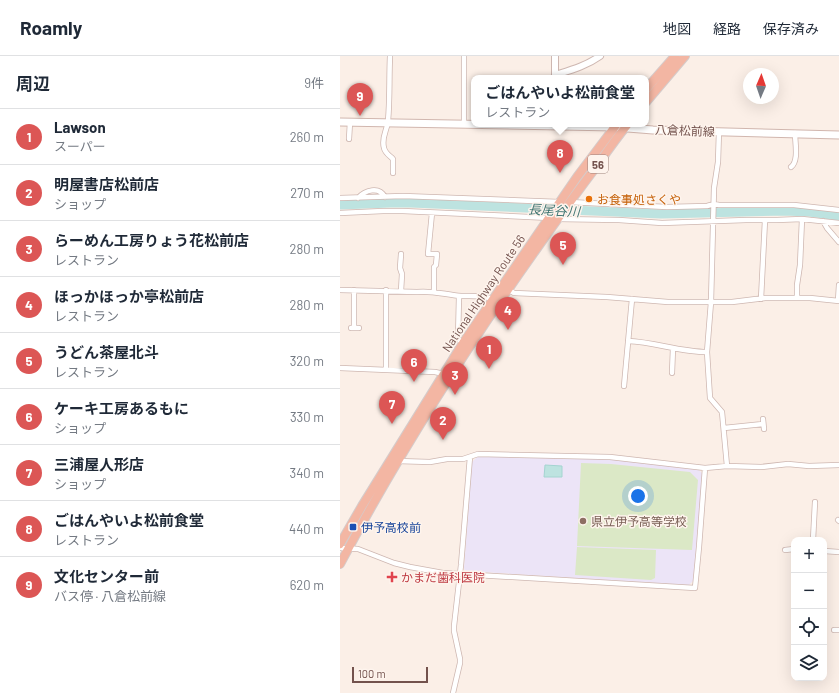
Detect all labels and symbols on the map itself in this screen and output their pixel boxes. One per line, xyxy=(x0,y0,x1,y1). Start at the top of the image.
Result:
north arrow xyxy=(743,68,779,104)
pin: 9 xyxy=(347,83,373,116)
street label: 八倉松前線 xyxy=(655,122,715,138)
pin: 8 xyxy=(547,140,573,173)
road number: 56 xyxy=(588,155,608,173)
place label: お食事処さくや xyxy=(597,192,681,206)
marker: お食事処さくや xyxy=(584,194,594,204)
water label: 長尾谷川 xyxy=(528,201,582,219)
street label: National Highway Route 56 xyxy=(439,232,527,354)
pin: 5 xyxy=(550,232,576,265)
pin: 4 xyxy=(495,297,521,330)
pin: 1 xyxy=(476,336,502,369)
pin: 6 xyxy=(401,349,427,382)
pin: 3 xyxy=(442,362,468,395)
pin: 7 xyxy=(379,391,405,424)
pin: 2 xyxy=(430,407,456,440)
your location xyxy=(628,486,648,506)
place label: 県立伊予高等学校 xyxy=(591,514,687,528)
marker: 県立伊予高等学校 xyxy=(578,516,588,526)
place label: 伊予高校前 xyxy=(361,520,421,534)
marker: 伊予高校前 xyxy=(348,522,358,532)
place label: かまだ歯科医院 xyxy=(401,570,485,584)
marker: かまだ歯科医院 xyxy=(386,571,398,583)
scale bar xyxy=(352,665,428,684)

